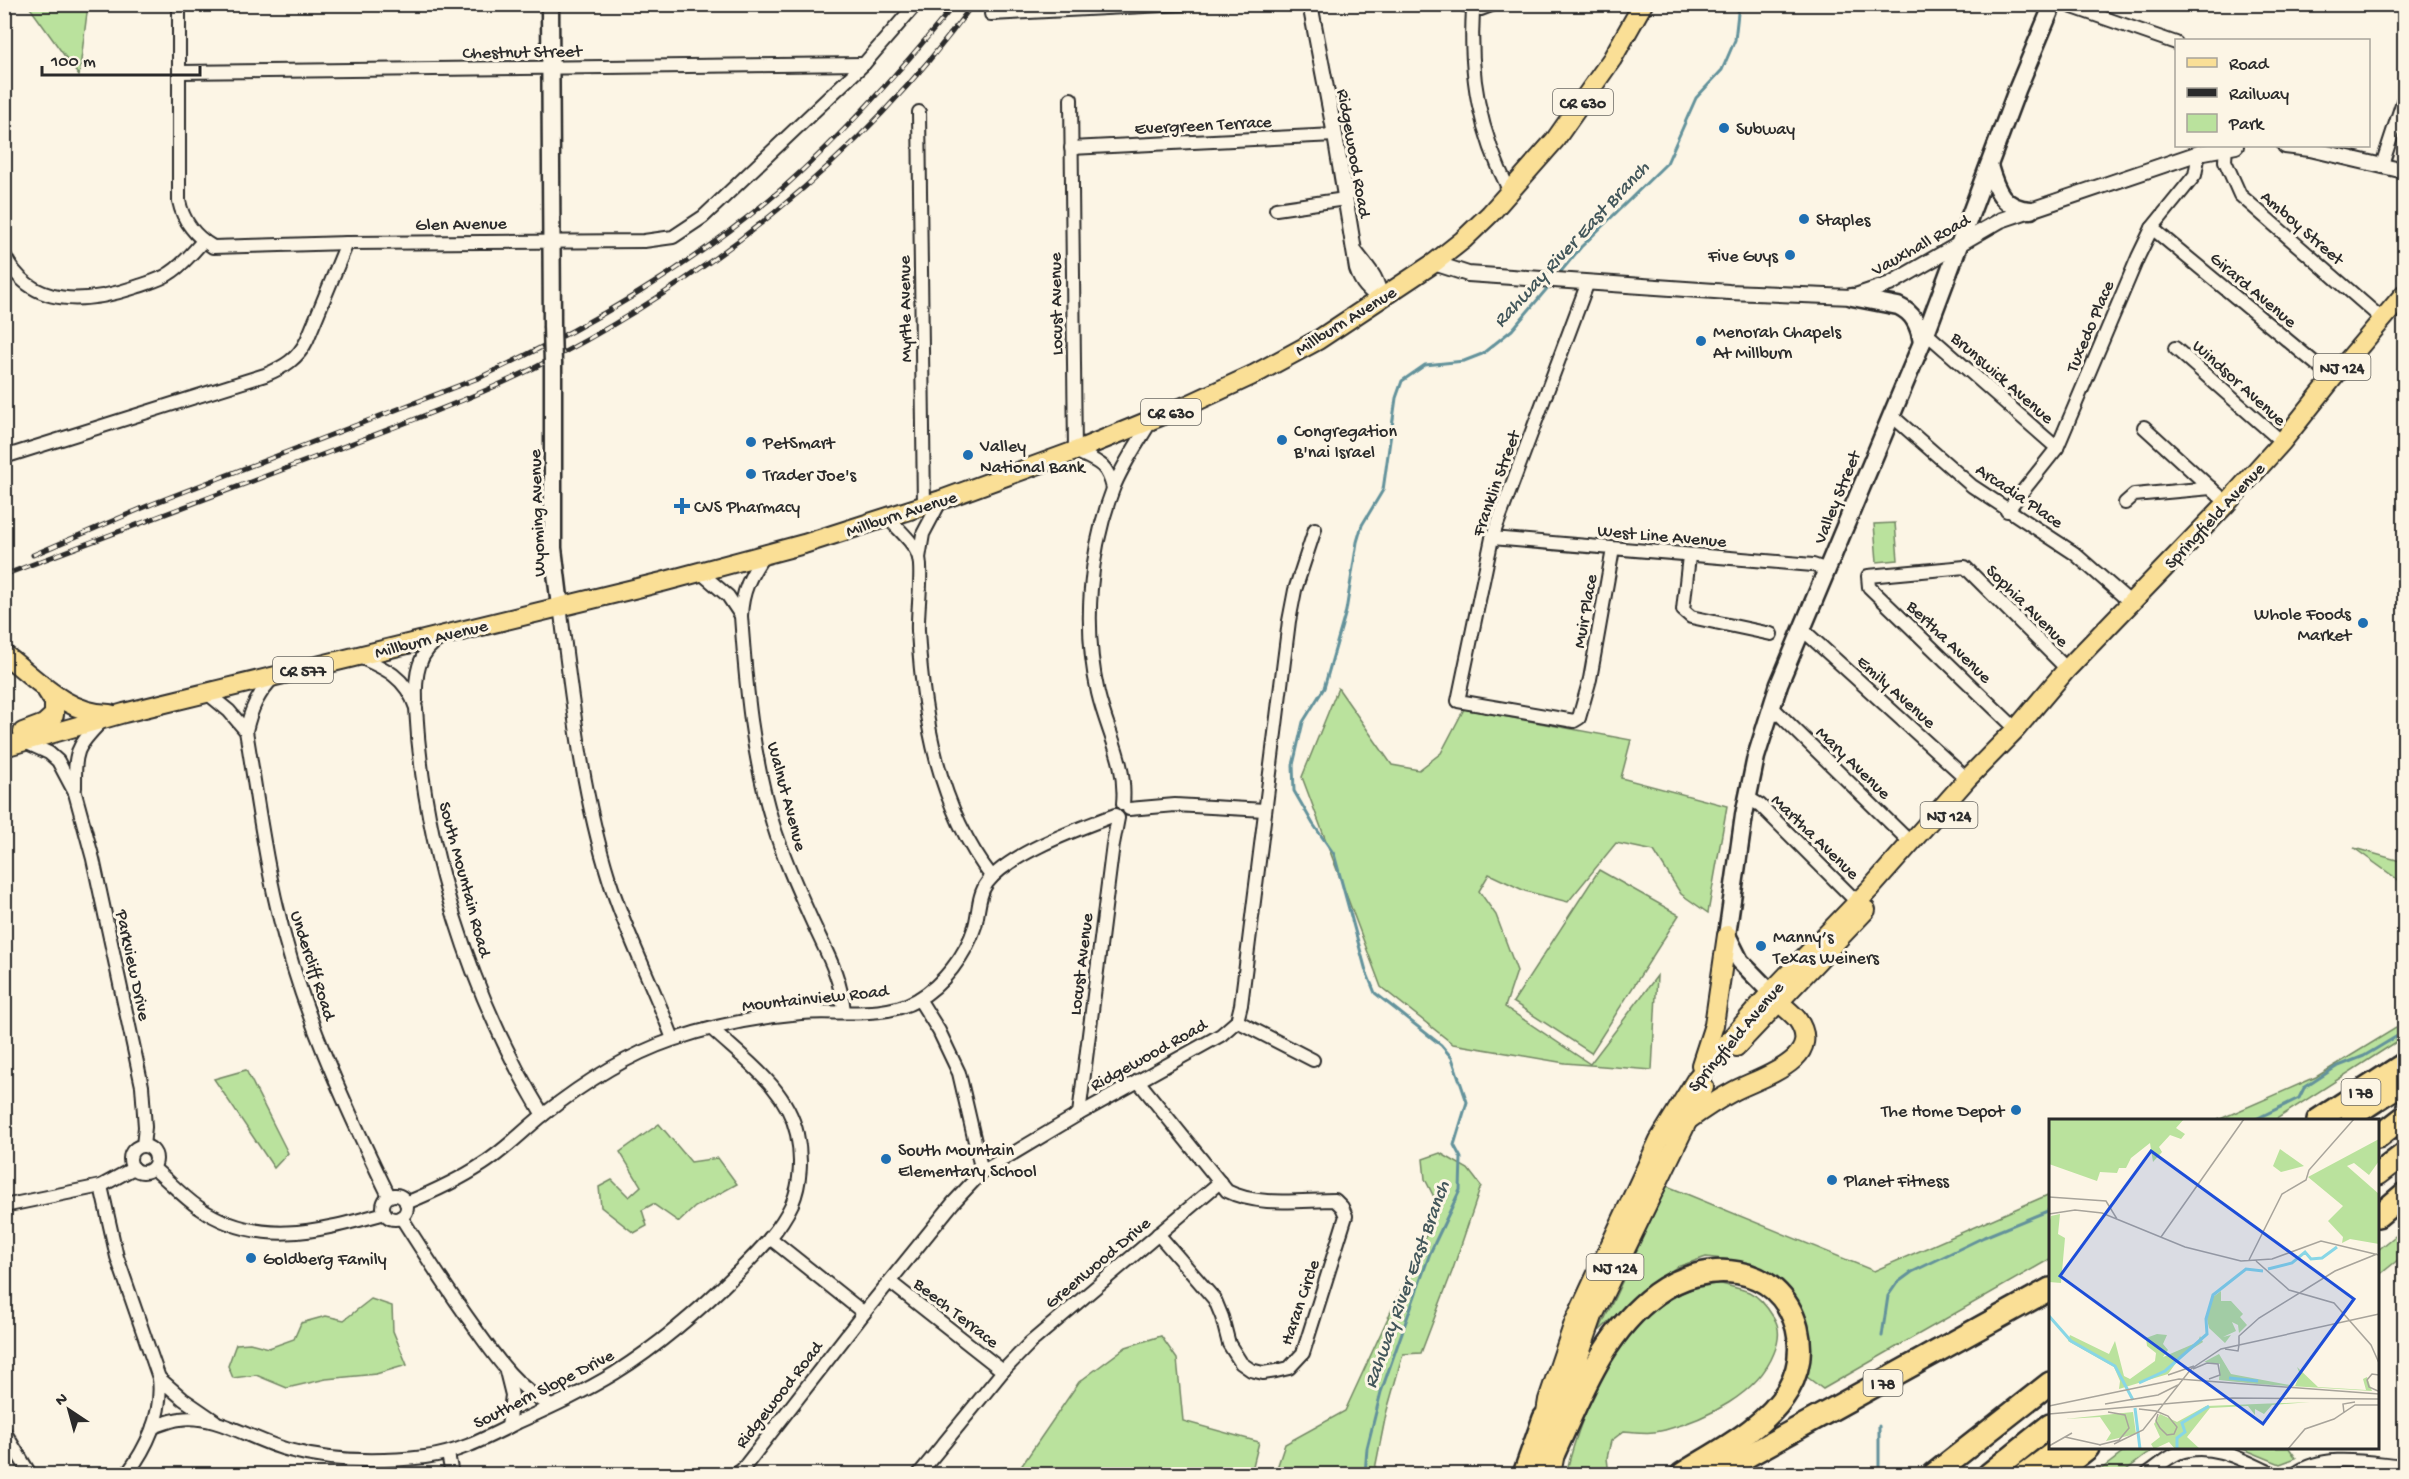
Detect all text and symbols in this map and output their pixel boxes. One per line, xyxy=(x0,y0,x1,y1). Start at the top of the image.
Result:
scale bar xyxy=(42,39,200,77)
legend xyxy=(2175,39,2370,147)
street label: Chestnut Street xyxy=(462,42,584,65)
text: 100 m xyxy=(50,52,96,73)
text: Road xyxy=(2229,55,2270,76)
text: Railway xyxy=(2229,85,2289,106)
street label: Ridgewood Road xyxy=(1331,88,1374,221)
road number: CR 630 xyxy=(1553,89,1613,115)
street label: Evergreen Terrace xyxy=(1134,112,1273,141)
text: Park xyxy=(2228,115,2265,136)
place label: Subway xyxy=(1736,120,1795,141)
marker: Subway xyxy=(1717,121,1731,135)
water label: Rahway River East Branch xyxy=(1490,157,1656,333)
street label: Amboy Street xyxy=(2255,187,2348,272)
street label: Vauxhall Road xyxy=(1868,210,1975,282)
place label: Staples xyxy=(1816,211,1872,232)
marker: Staples xyxy=(1797,212,1811,226)
street label: Glen Avenue xyxy=(415,214,508,237)
place label: Five Guys xyxy=(1707,247,1779,268)
marker: Five Guys xyxy=(1783,248,1797,262)
street label: Girard Avenue xyxy=(2205,249,2301,334)
street label: Locust Avenue xyxy=(1046,252,1069,356)
street label: Myrtle Avenue xyxy=(895,255,918,362)
street label: Tuxedo Place xyxy=(2062,277,2120,377)
street label: Millburn Avenue xyxy=(1292,282,1401,362)
place label: Menorah Chapels At Millburn xyxy=(1713,323,1843,365)
street label: Brunswick Avenue xyxy=(1945,328,2058,430)
marker: Menorah Chapels At Millburn xyxy=(1694,334,1708,348)
street label: Windsor Avenue xyxy=(2187,336,2290,432)
road number: NJ 124 xyxy=(2314,354,2370,380)
road number: CR 630 xyxy=(1141,399,1201,425)
place label: Congregation B'nai Israel xyxy=(1293,422,1397,464)
street label: Franklin Street xyxy=(1468,427,1527,540)
marker: Congregation B'nai Israel xyxy=(1275,433,1289,447)
place label: PetSmart xyxy=(762,434,836,455)
marker: PetSmart xyxy=(744,435,758,449)
place label: Valley National Bank xyxy=(979,437,1087,479)
street label: Valley Street xyxy=(1810,447,1867,548)
street label: Wyoming Avenue xyxy=(526,448,551,577)
marker: Valley National Bank xyxy=(961,448,975,462)
street label: Springfield Avenue xyxy=(2161,459,2271,574)
street label: Arcadia Place xyxy=(1971,460,2067,534)
place label: Trader Joe's xyxy=(762,466,858,487)
marker: Trader Joe's xyxy=(744,467,758,481)
street label: Millburn Avenue xyxy=(844,487,961,543)
place label: CVS Pharmacy xyxy=(694,498,800,519)
marker: CVS Pharmacy xyxy=(675,499,689,513)
street label: West Line Avenue xyxy=(1596,521,1728,554)
street label: Sophia Avenue xyxy=(1980,561,2073,653)
street label: Muir Place xyxy=(1570,572,1603,650)
street label: Bertha Avenue xyxy=(1901,596,1996,689)
place label: Whole Foods Market xyxy=(2254,605,2353,647)
street label: Millburn Avenue xyxy=(373,616,491,665)
marker: Whole Foods Market xyxy=(2356,616,2370,630)
street label: Emily Avenue xyxy=(1851,652,1940,734)
road number: CR 577 xyxy=(273,657,333,683)
street label: Mary Avenue xyxy=(1810,723,1895,805)
street label: Walnut Avenue xyxy=(761,740,810,854)
street label: Martha Avenue xyxy=(1766,791,1863,886)
street label: South Mountain Road xyxy=(433,800,495,961)
road number: NJ 124 xyxy=(1920,802,1978,828)
street label: Parkview Drive xyxy=(109,907,154,1024)
street label: Undercliff Road xyxy=(284,908,340,1024)
street label: Locust Avenue xyxy=(1066,911,1099,1017)
place label: Manny’s Texas Weiners xyxy=(1772,928,1880,970)
marker: Manny’s Texas Weiners xyxy=(1754,939,1768,953)
street label: Springfield Avenue xyxy=(1685,978,1790,1097)
street label: Mountainview Road xyxy=(741,981,891,1018)
street label: Ridgewood Road xyxy=(1087,1015,1212,1097)
road number: I 78 xyxy=(2342,1079,2380,1105)
place label: The Home Depot xyxy=(1880,1102,2006,1123)
marker: The Home Depot xyxy=(2009,1103,2023,1117)
inset map xyxy=(2049,1119,2379,1449)
place label: South Mountain Elementary School xyxy=(898,1141,1037,1183)
marker: South Mountain Elementary School xyxy=(879,1152,893,1166)
place label: Planet Fitness xyxy=(1843,1172,1950,1193)
marker: Planet Fitness xyxy=(1825,1173,1839,1187)
water label: Rahway River East Branch xyxy=(1360,1178,1457,1392)
street label: Greenwood Drive xyxy=(1041,1213,1156,1314)
place label: Goldberg Family xyxy=(263,1250,387,1271)
marker: Goldberg Family xyxy=(244,1251,258,1265)
road number: NJ 124 xyxy=(1586,1254,1644,1280)
street label: Haran Circle xyxy=(1277,1257,1326,1348)
street label: Beech Terrace xyxy=(908,1274,1003,1354)
street label: Ridgewood Road xyxy=(732,1337,829,1453)
street label: Southern Slope Drive xyxy=(470,1345,619,1435)
road number: I 78 xyxy=(1864,1370,1902,1396)
north arrow xyxy=(39,1380,99,1440)
text: N xyxy=(52,1390,72,1411)

